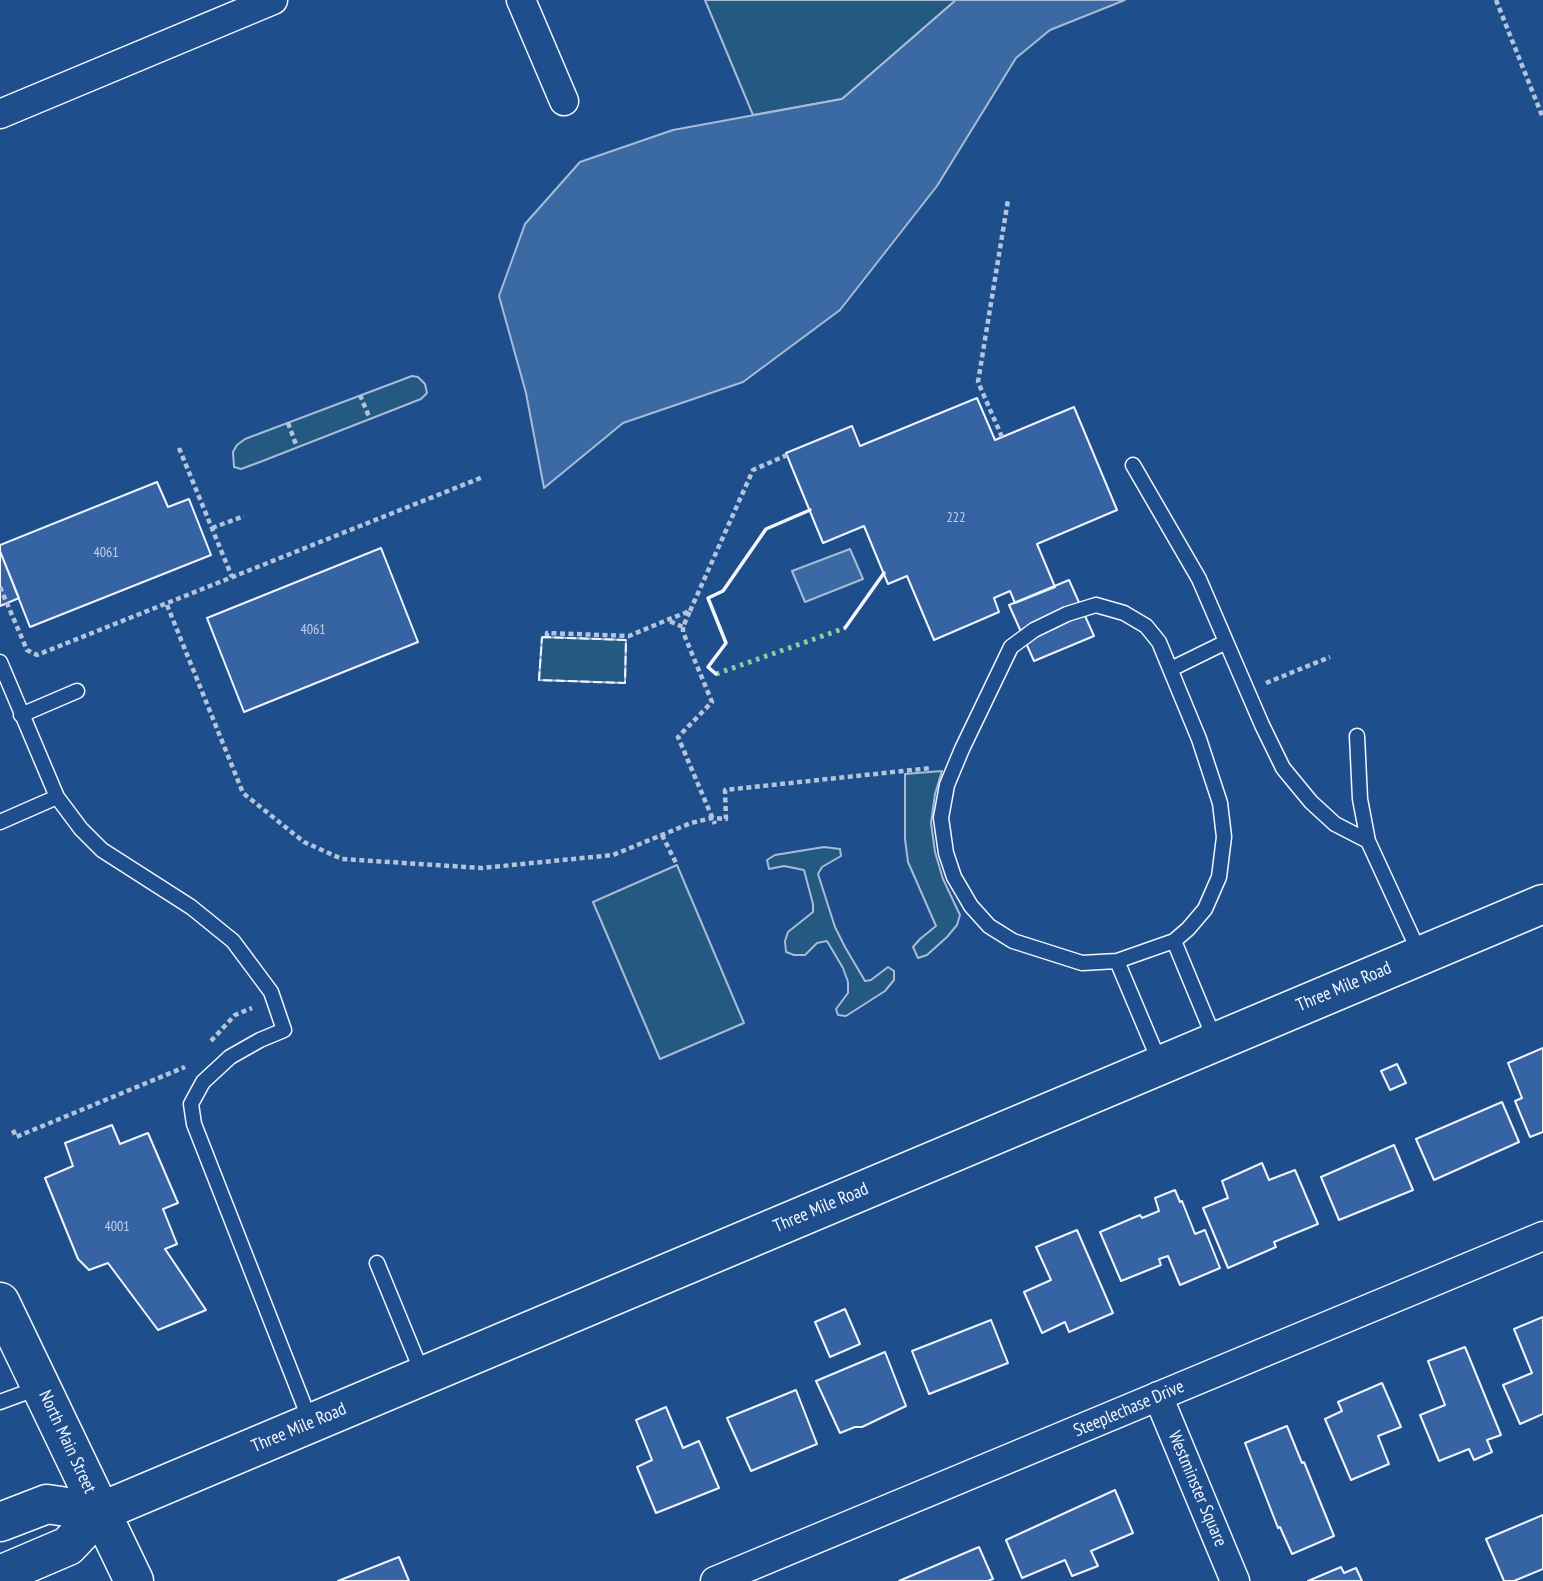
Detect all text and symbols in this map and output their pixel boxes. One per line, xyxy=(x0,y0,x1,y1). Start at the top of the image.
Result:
house number: 222 xyxy=(947,510,965,526)
house number: 4061 xyxy=(93,545,119,561)
house number: 4061 xyxy=(300,622,326,638)
street label: Three Mile Road xyxy=(1293,957,1395,1017)
street label: Three Mile Road xyxy=(770,1178,872,1238)
house number: 4001 xyxy=(104,1219,130,1235)
street label: Steeplechase Drive xyxy=(1070,1376,1188,1442)
street label: North Main Street xyxy=(34,1387,100,1497)
street label: Three Mile Road xyxy=(248,1398,350,1458)
street label: Westminster Square xyxy=(1163,1428,1231,1550)

